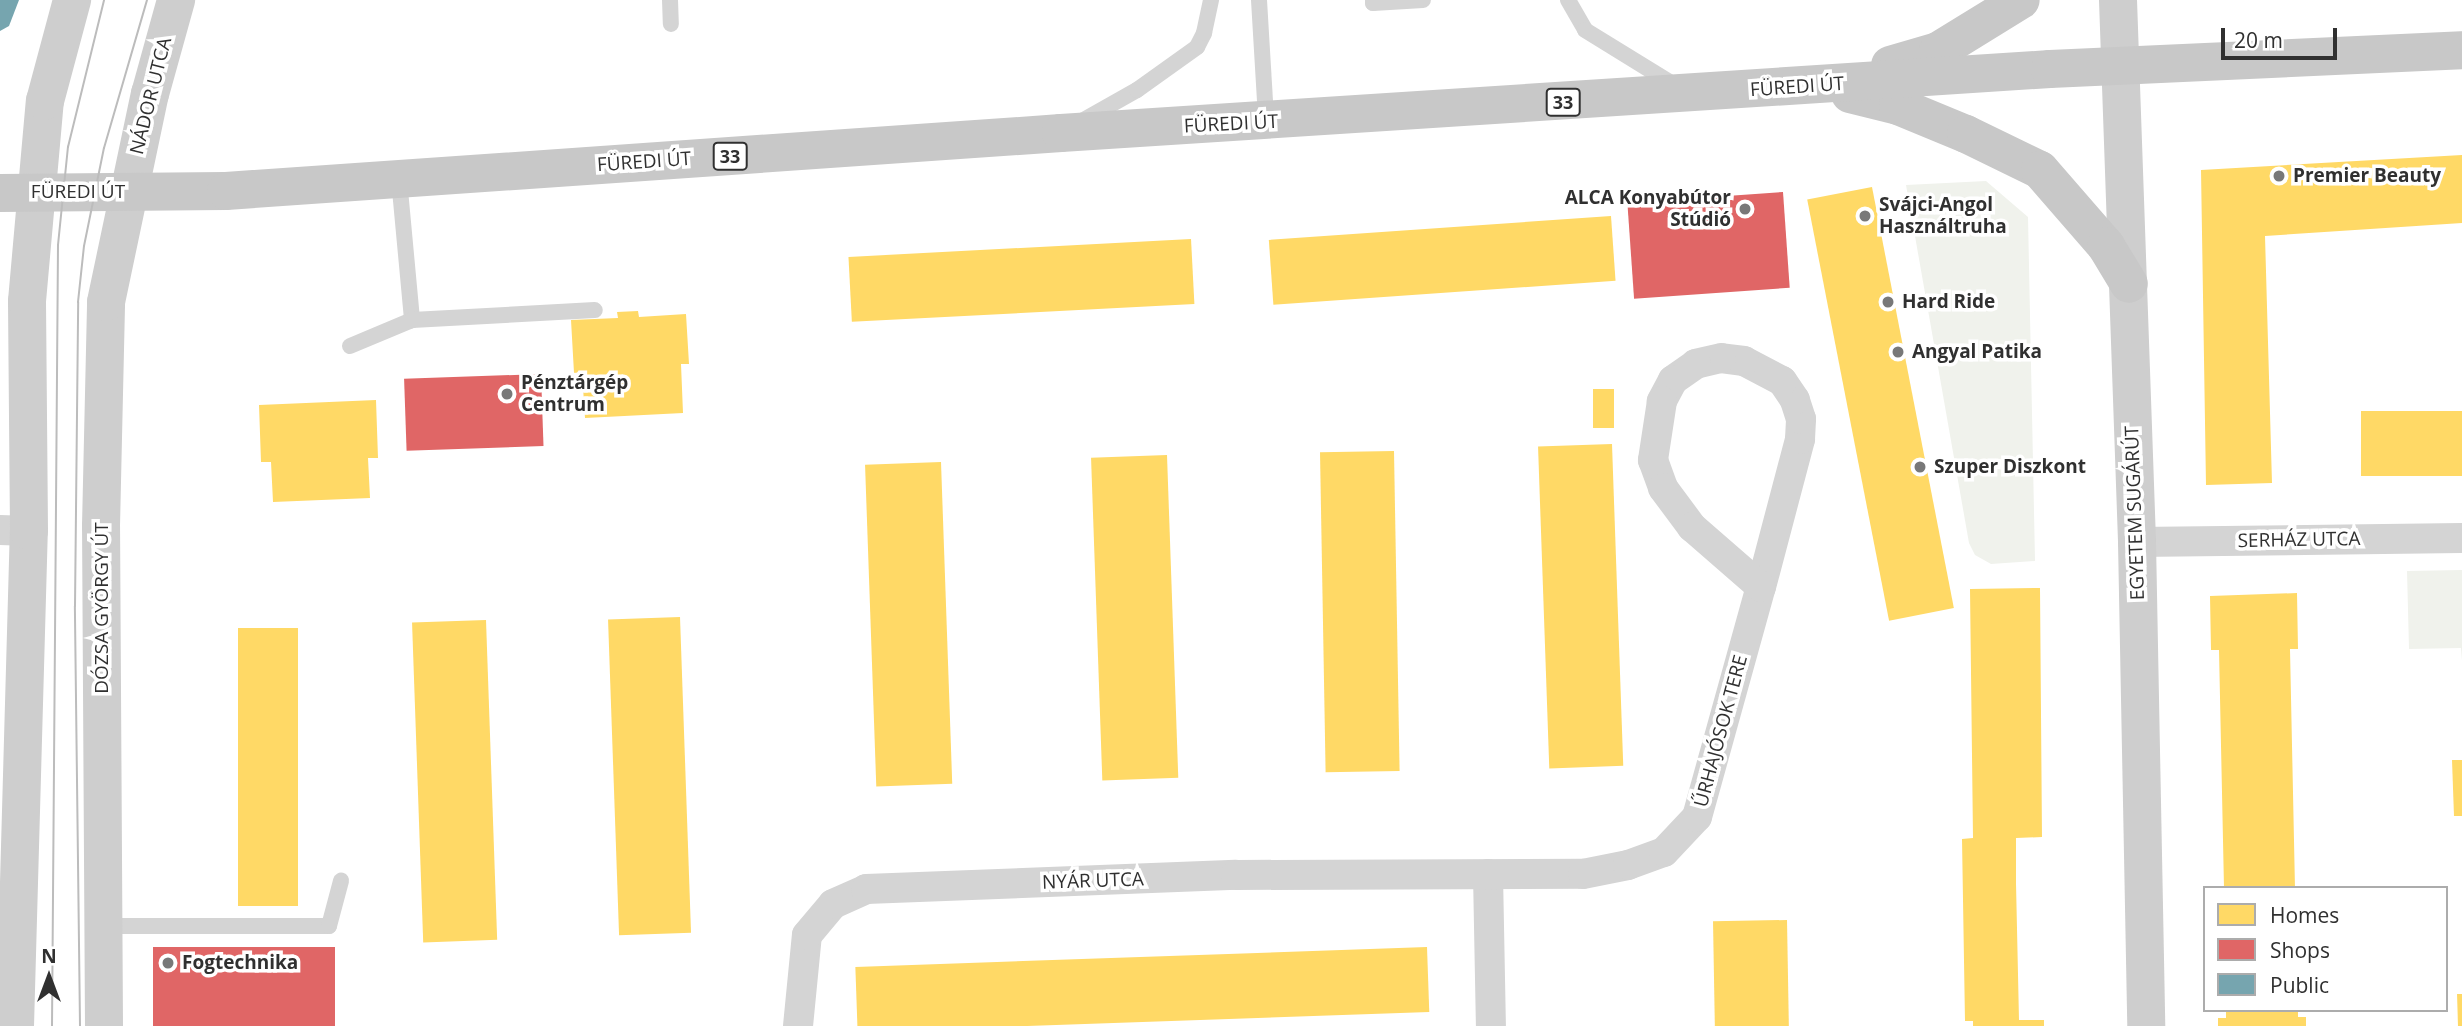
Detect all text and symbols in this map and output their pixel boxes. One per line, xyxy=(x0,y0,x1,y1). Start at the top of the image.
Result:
scale bar xyxy=(2224,14,2340,58)
text: 20 m xyxy=(2234,26,2283,54)
street label: NÁDOR UTCA xyxy=(125,35,177,157)
street label: FÜREDI ÚT xyxy=(1749,72,1845,102)
road number: 33 xyxy=(1546,88,1580,116)
street label: FÜREDI ÚT xyxy=(1183,110,1279,138)
road number: 33 xyxy=(712,141,748,170)
street label: FÜREDI ÚT xyxy=(596,147,692,177)
place label: Premier Beauty xyxy=(2293,165,2441,187)
marker: Premier Beauty xyxy=(2271,168,2287,184)
street label: FÜREDI ÚT xyxy=(31,181,125,203)
place label: ALCA Konyabútor Stúdió xyxy=(1565,187,1731,231)
place label: Svájci-Angol Használtruha xyxy=(1879,194,2007,238)
marker: ALCA Konyabútor Stúdió xyxy=(1737,201,1753,217)
marker: Svájci-Angol Használtruha xyxy=(1857,208,1873,224)
place label: Hard Ride xyxy=(1902,291,1995,313)
marker: Hard Ride xyxy=(1880,294,1896,310)
place label: Angyal Patika xyxy=(1912,341,2042,363)
marker: Angyal Patika xyxy=(1890,344,1906,360)
place label: Pénztárgép Centrum xyxy=(521,372,628,416)
marker: Pénztárgép Centrum xyxy=(499,386,515,402)
street label: EGYETEM SUGÁRÚT xyxy=(2121,425,2149,601)
place label: Szuper Diszkont xyxy=(1934,456,2086,478)
marker: Szuper Diszkont xyxy=(1912,459,1928,475)
street label: DÓZSA GYÖRGY ÚT xyxy=(91,522,113,694)
street label: SERHÁZ UTCA xyxy=(2237,528,2361,552)
street label: ŰRHAJÓSOK TERE xyxy=(1690,652,1752,810)
street label: NYÁR UTCA xyxy=(1042,868,1144,894)
legend xyxy=(2203,886,2448,1012)
text: Homes xyxy=(2270,901,2339,929)
text: Shops xyxy=(2270,936,2330,964)
north arrow xyxy=(14,942,84,1012)
text: N xyxy=(41,943,57,969)
place label: Fogtechnika xyxy=(182,952,298,974)
marker: Fogtechnika xyxy=(160,955,176,971)
text: Public xyxy=(2270,971,2329,999)

